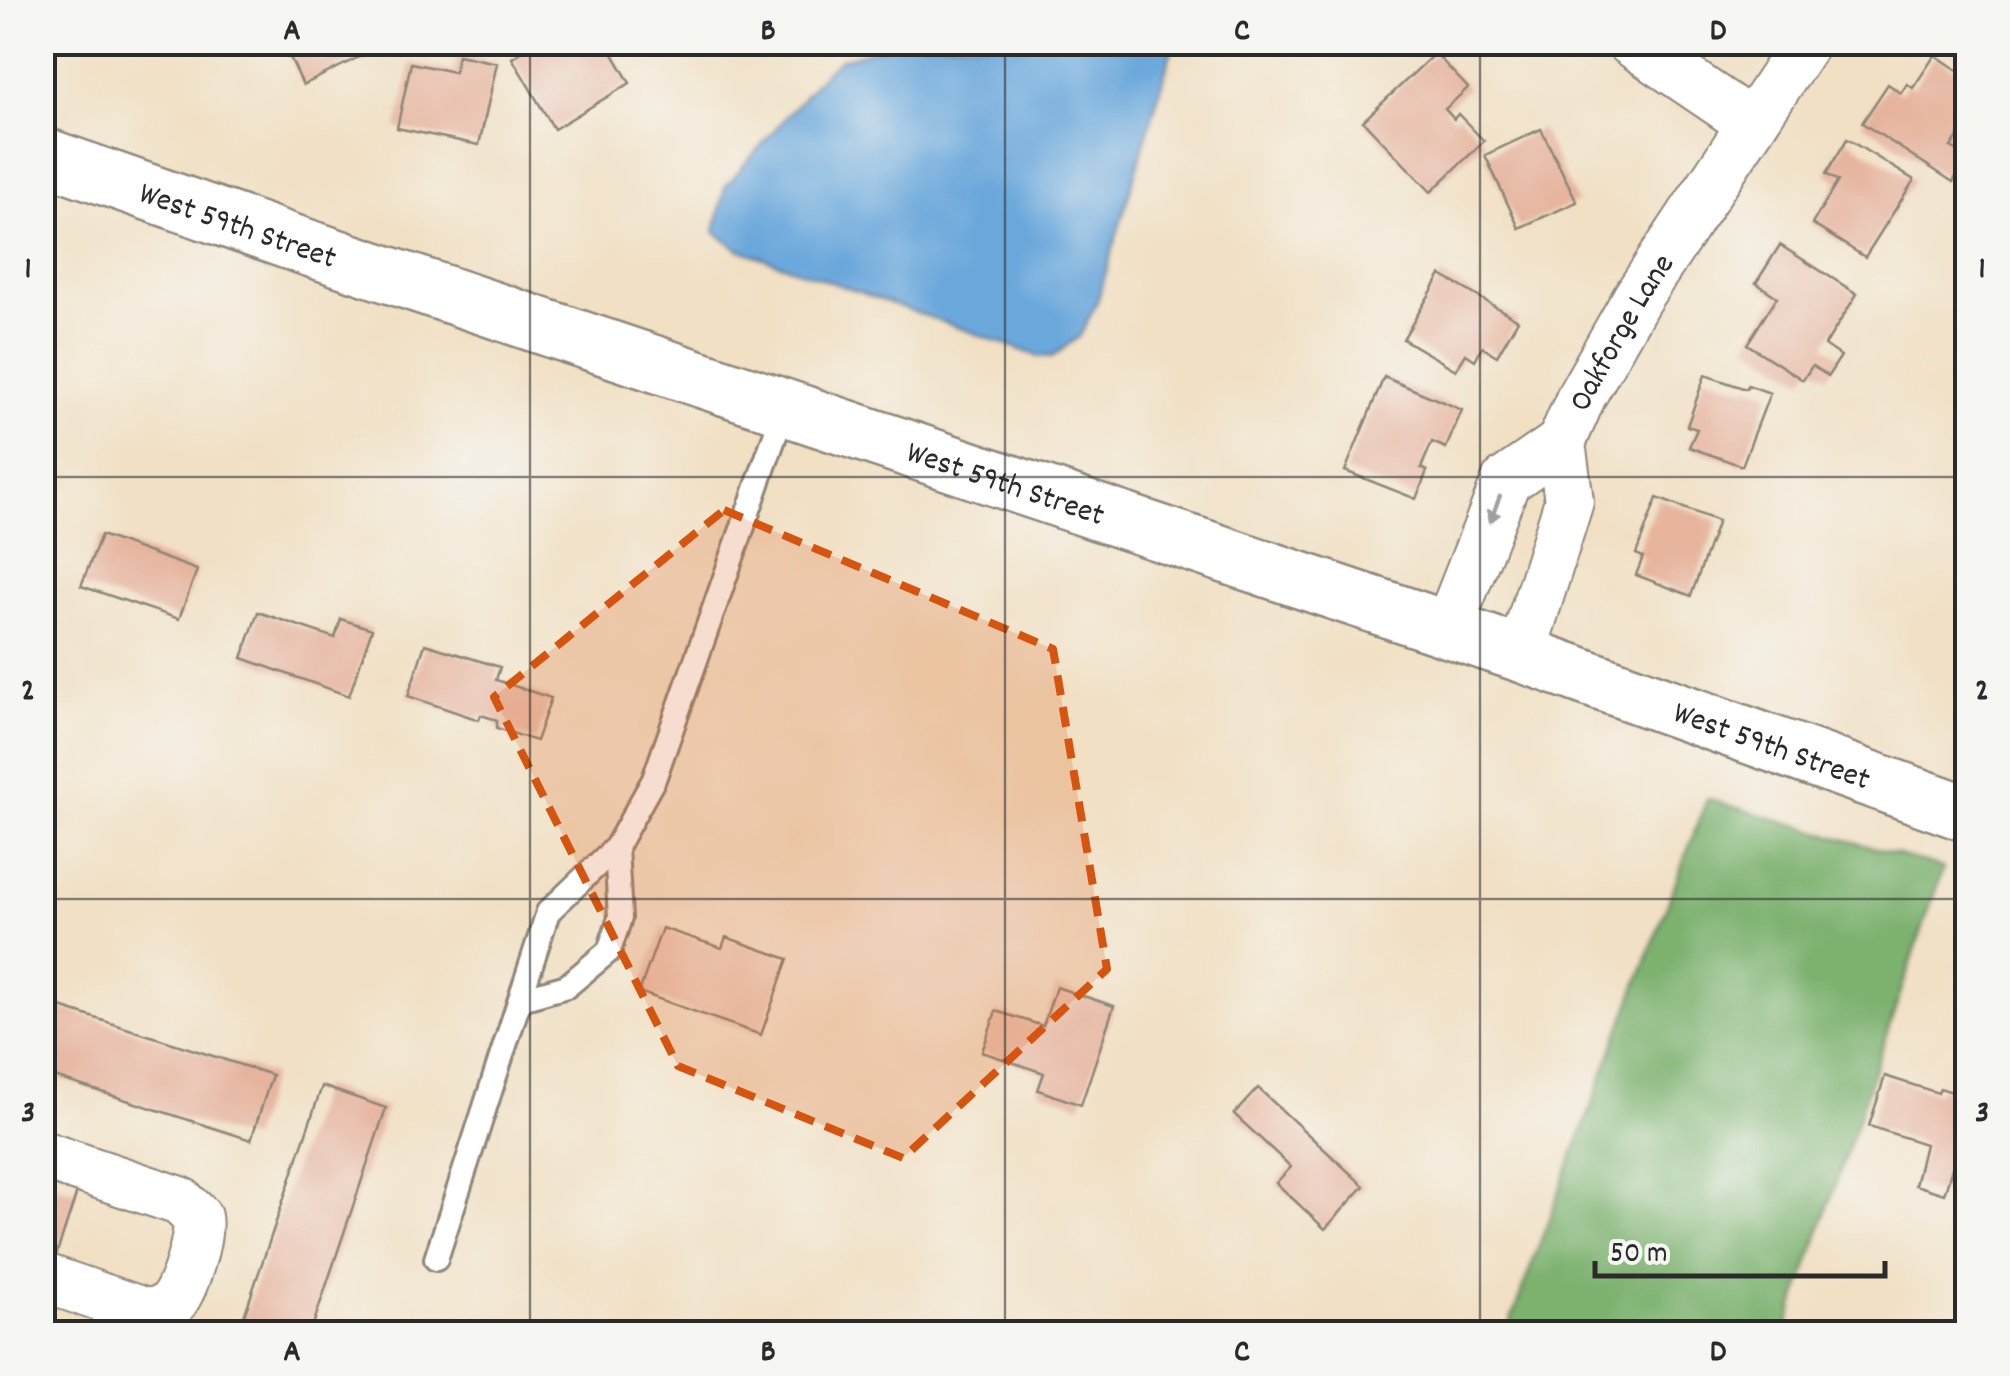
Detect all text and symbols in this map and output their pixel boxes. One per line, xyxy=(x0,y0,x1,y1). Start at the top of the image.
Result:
text: A xyxy=(283,10,301,56)
text: B xyxy=(760,10,776,56)
text: C xyxy=(1234,10,1250,56)
text: D xyxy=(1710,10,1727,56)
street label: West 59th Street xyxy=(132,173,342,284)
street label: Oakforge Lane xyxy=(1560,246,1688,419)
text: 1 xyxy=(24,248,32,294)
text: 1 xyxy=(1978,248,1986,294)
street label: West 59th Street xyxy=(900,432,1110,541)
one-way arrow xyxy=(1486,495,1502,525)
text: 2 xyxy=(21,670,35,716)
text: 2 xyxy=(1975,670,1989,716)
street label: West 59th Street xyxy=(1666,692,1876,805)
text: 3 xyxy=(21,1092,35,1138)
text: 3 xyxy=(1975,1092,1989,1138)
scale bar xyxy=(1595,1216,1885,1278)
text: 50 m xyxy=(1610,1234,1668,1277)
text: A xyxy=(283,1331,301,1376)
text: B xyxy=(760,1331,776,1376)
text: C xyxy=(1234,1331,1250,1376)
text: D xyxy=(1710,1331,1727,1376)

